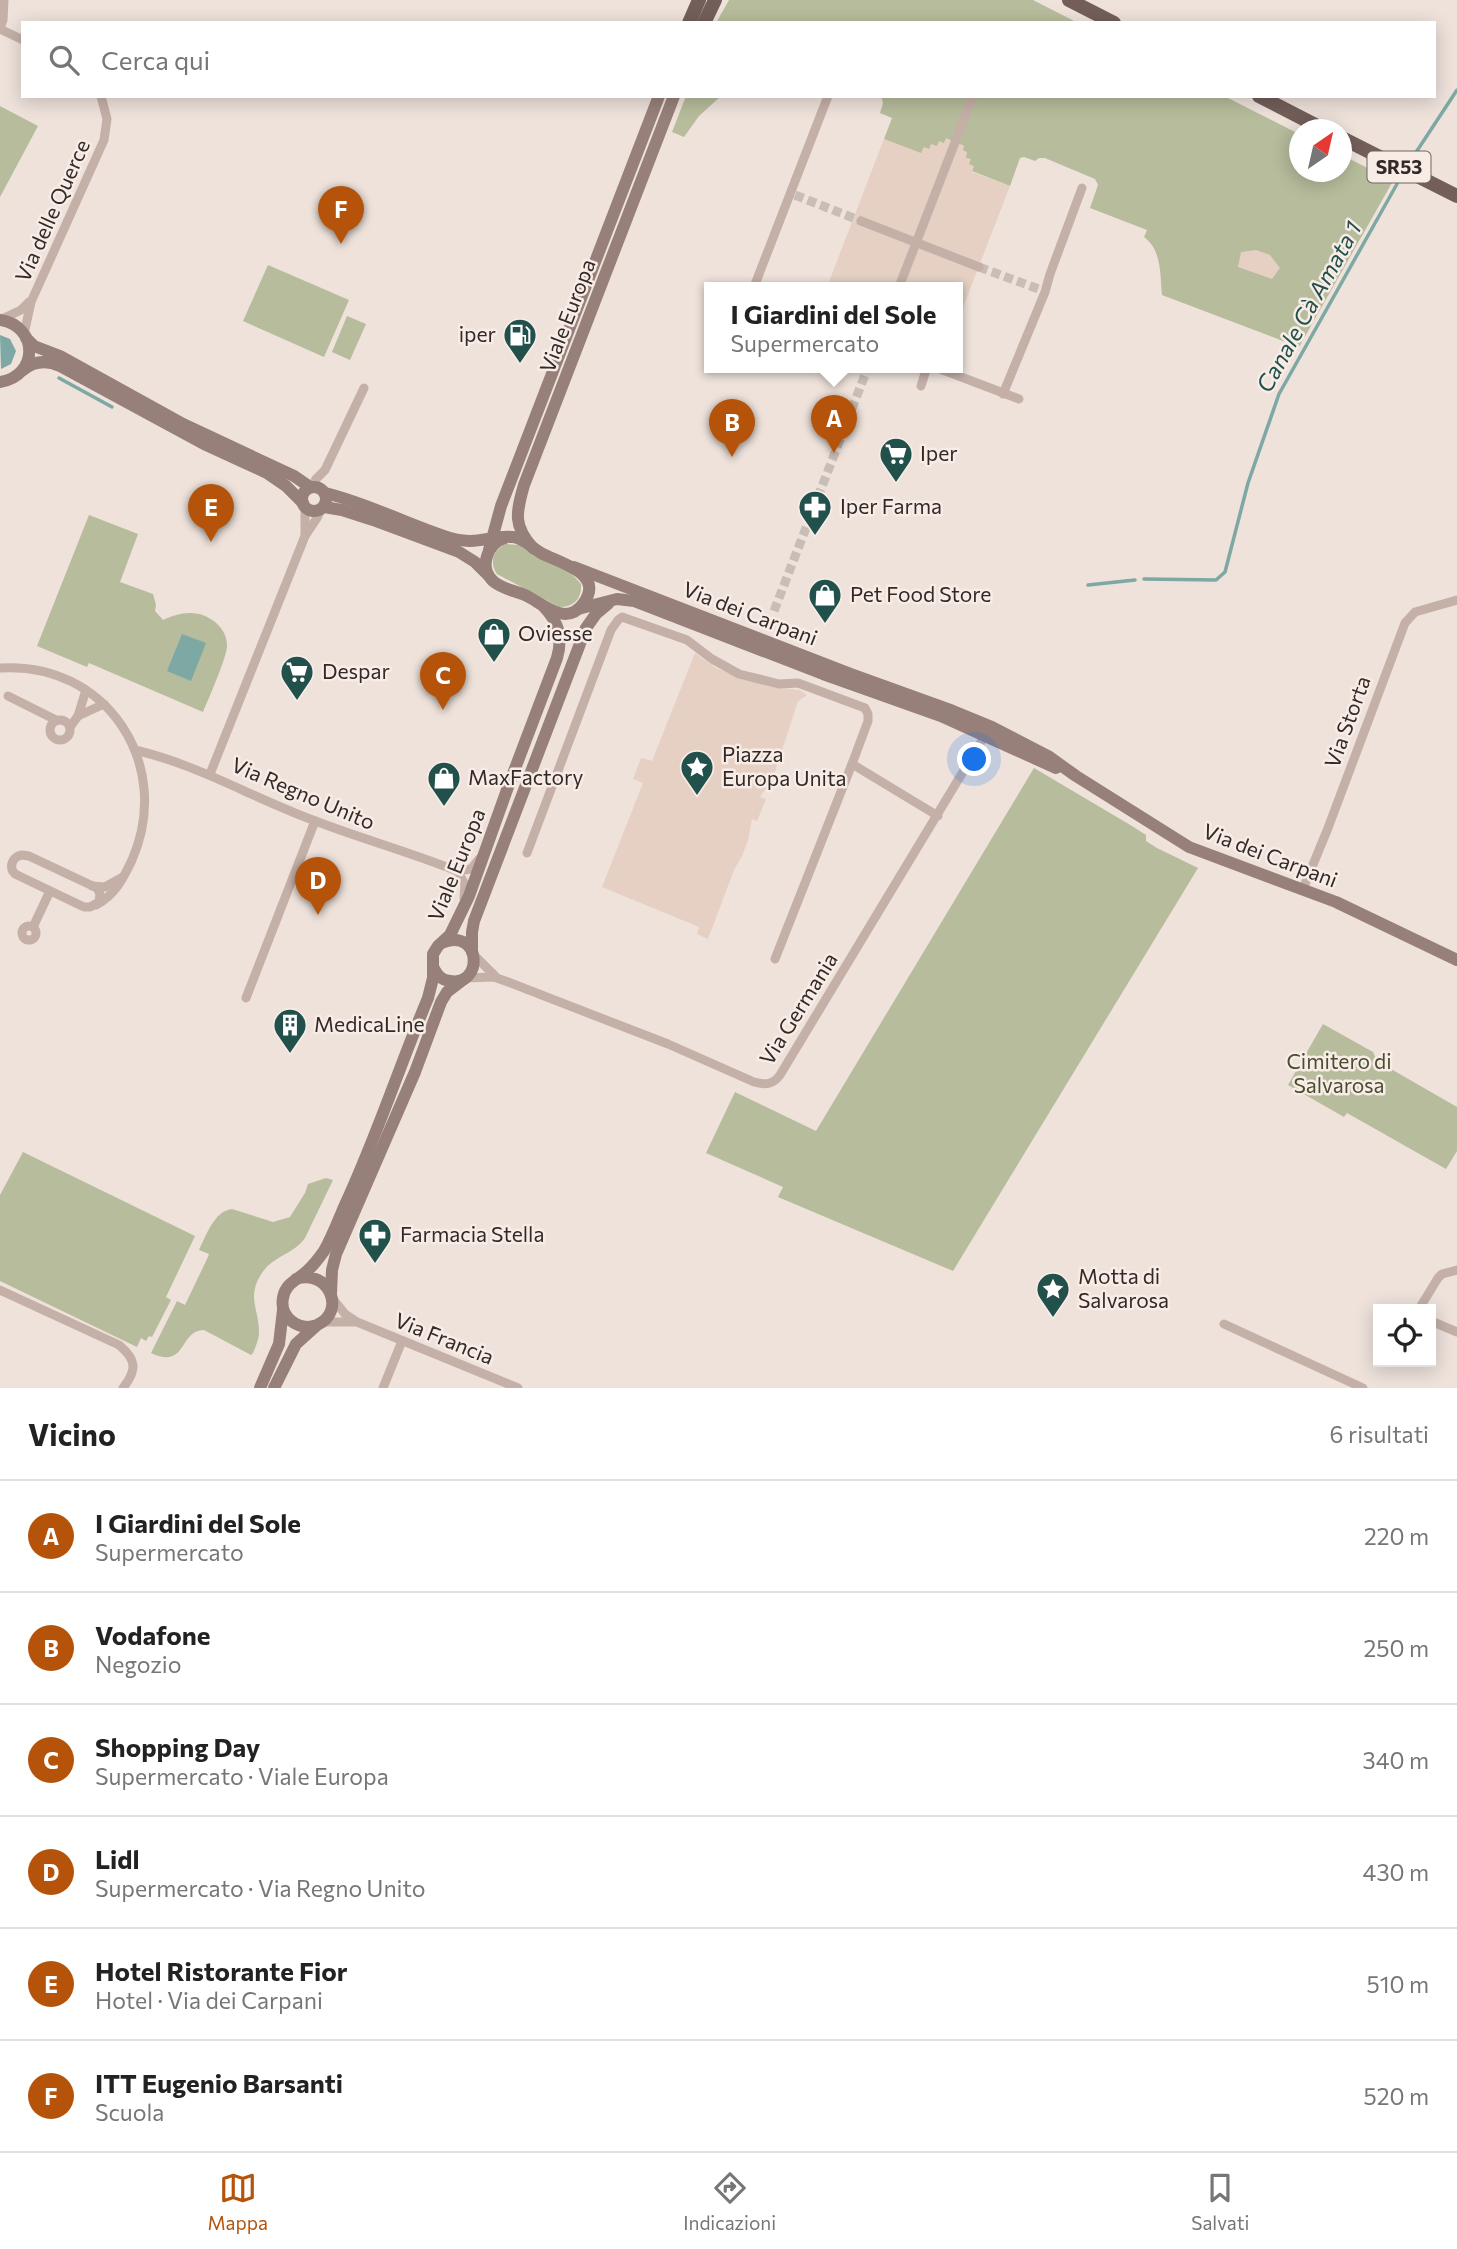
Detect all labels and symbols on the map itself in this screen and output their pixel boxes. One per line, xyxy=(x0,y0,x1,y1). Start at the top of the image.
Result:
north arrow xyxy=(1289,119,1352,182)
street label: Via delle Querce xyxy=(9,135,94,285)
road number: SR53 xyxy=(1368,152,1430,182)
pin: F xyxy=(318,186,364,244)
water label: Canale Cà Amata 1 xyxy=(1250,216,1367,397)
street label: Viale Europa xyxy=(534,255,600,376)
fuel station icon: iper xyxy=(501,316,539,365)
place label: iper xyxy=(459,321,496,346)
pin: A xyxy=(811,395,857,453)
pin: B xyxy=(709,399,755,457)
supermarket icon: Iper xyxy=(877,435,915,484)
place label: Iper xyxy=(920,440,958,465)
pin: E xyxy=(188,484,234,542)
pharmacy icon: Iper Farma xyxy=(796,488,834,537)
place label: Iper Farma xyxy=(840,493,942,518)
street label: Via dei Carpani xyxy=(680,575,821,650)
shop icon: Pet Food Store xyxy=(806,576,844,625)
place label: Pet Food Store xyxy=(850,581,991,606)
shop icon: Oviesse xyxy=(475,615,513,664)
place label: Oviesse xyxy=(518,620,593,645)
pin: C xyxy=(420,652,466,710)
supermarket icon: Despar xyxy=(278,653,316,702)
place label: Despar xyxy=(322,658,390,683)
street label: Via Storta xyxy=(1318,672,1375,771)
place label: Piazza Europa Unita xyxy=(722,741,847,790)
your location xyxy=(957,742,991,776)
place icon: Piazza Europa Unita xyxy=(678,748,716,797)
street label: Via Regno Unito xyxy=(228,751,379,834)
shop icon: MaxFactory xyxy=(425,759,463,808)
place label: MaxFactory xyxy=(468,764,583,789)
street label: Viale Europa xyxy=(422,804,490,924)
street label: Via dei Carpani xyxy=(1200,817,1341,892)
pin: D xyxy=(295,857,341,915)
street label: Via Germania xyxy=(753,948,842,1069)
building icon: MedicaLine xyxy=(271,1006,309,1055)
place label: MedicaLine xyxy=(314,1011,425,1036)
park label: Cimitero di Salvarosa xyxy=(1286,1048,1392,1097)
pharmacy icon: Farmacia Stella xyxy=(356,1216,394,1265)
place label: Farmacia Stella xyxy=(400,1221,544,1246)
place label: Motta di Salvarosa xyxy=(1078,1263,1169,1312)
place icon: Motta di Salvarosa xyxy=(1034,1270,1072,1319)
street label: Via Francia xyxy=(391,1306,498,1369)

